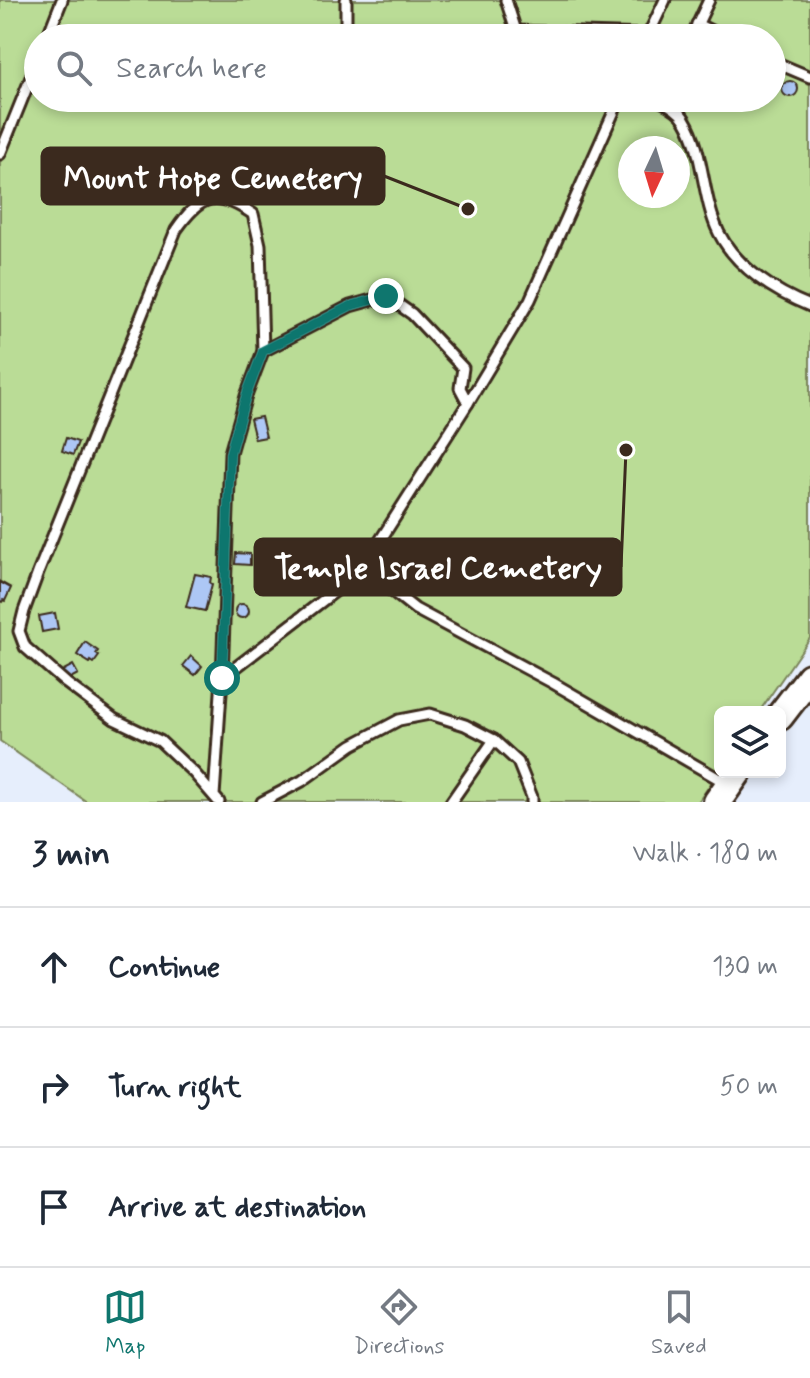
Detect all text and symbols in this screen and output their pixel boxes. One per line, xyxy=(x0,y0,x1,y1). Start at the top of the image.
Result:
search box xyxy=(24,24,786,112)
icon: search xyxy=(52,46,96,90)
text: Search here xyxy=(116,49,267,88)
north arrow xyxy=(618,136,690,208)
callout: Mount Hope Cemetery xyxy=(42,148,384,204)
text: Mount Hope Cemetery xyxy=(63,158,363,200)
route end xyxy=(368,278,404,314)
callout: Temple Israel Cemetery xyxy=(255,539,621,595)
text: Temple Israel Cemetery xyxy=(274,548,602,590)
route start xyxy=(204,660,240,696)
map controls xyxy=(714,706,786,778)
button: layers xyxy=(714,706,786,778)
text: 3 min xyxy=(32,832,110,877)
text: Walk · 180 m xyxy=(633,837,778,871)
icon: ahead xyxy=(32,945,76,989)
text: Continue xyxy=(108,948,220,987)
text: 130 m xyxy=(712,950,778,984)
icon: right xyxy=(32,1065,76,1109)
text: Turn right xyxy=(108,1068,241,1107)
text: 50 m xyxy=(720,1070,778,1104)
icon: arrive xyxy=(32,1185,76,1229)
text: Arrive at destination xyxy=(108,1188,366,1227)
tab: Map xyxy=(103,1285,147,1361)
tab: Directions xyxy=(354,1285,444,1361)
tab: Saved xyxy=(651,1285,707,1361)

